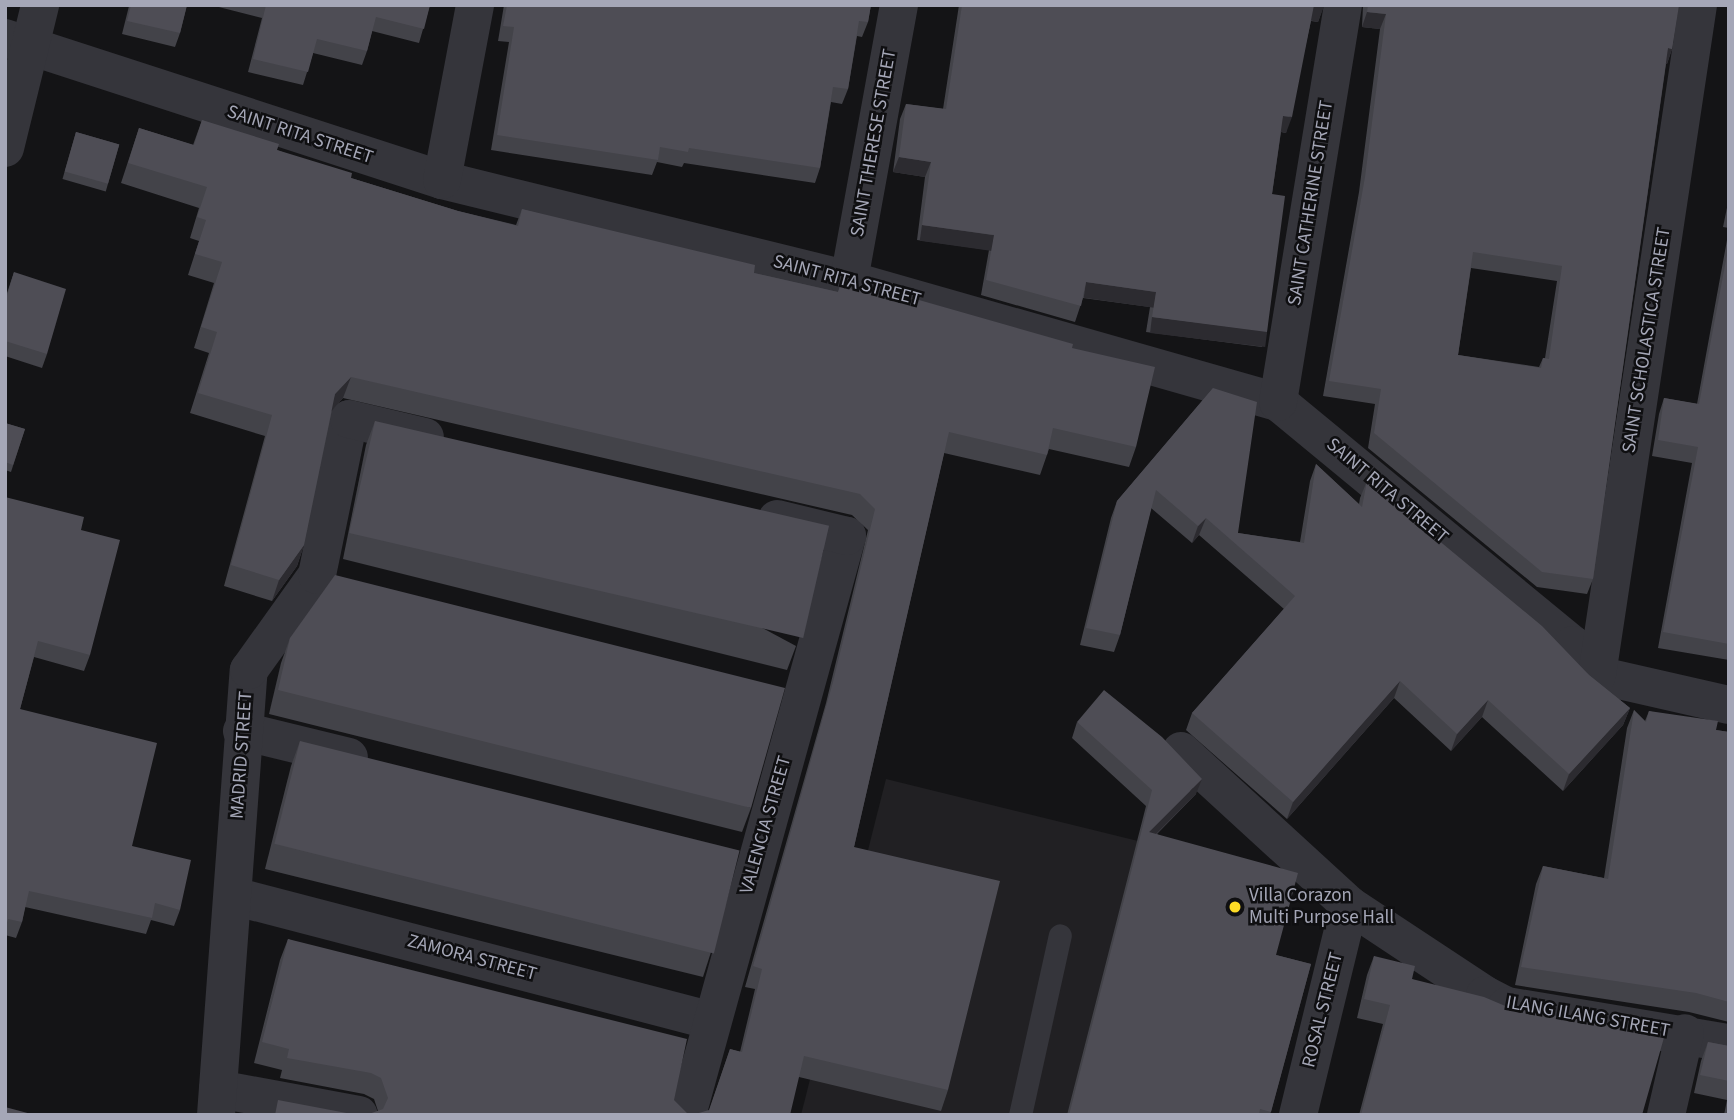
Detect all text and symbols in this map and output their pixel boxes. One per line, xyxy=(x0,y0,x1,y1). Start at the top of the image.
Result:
street label: SAINT THERESE STREET xyxy=(846,47,902,239)
street label: SAINT CATHERINE STREET xyxy=(1284,99,1338,307)
street label: SAINT RITA STREET xyxy=(224,101,376,169)
street label: SAINT SCHOLASTICA STREET xyxy=(1618,226,1676,454)
street label: SAINT RITA STREET xyxy=(771,250,923,312)
street label: SAINT RITA STREET xyxy=(1321,433,1453,549)
street label: MADRID STREET xyxy=(226,690,258,820)
street label: VALENCIA STREET xyxy=(735,753,797,897)
place label: Villa Corazon Multi Purpose Hall xyxy=(1249,885,1394,929)
marker: Villa Corazon Multi Purpose Hall xyxy=(1227,899,1243,915)
street label: ZAMORA STREET xyxy=(405,930,539,986)
street label: ROSAL STREET xyxy=(1298,950,1348,1070)
street label: ILANG ILANG STREET xyxy=(1504,991,1672,1043)

